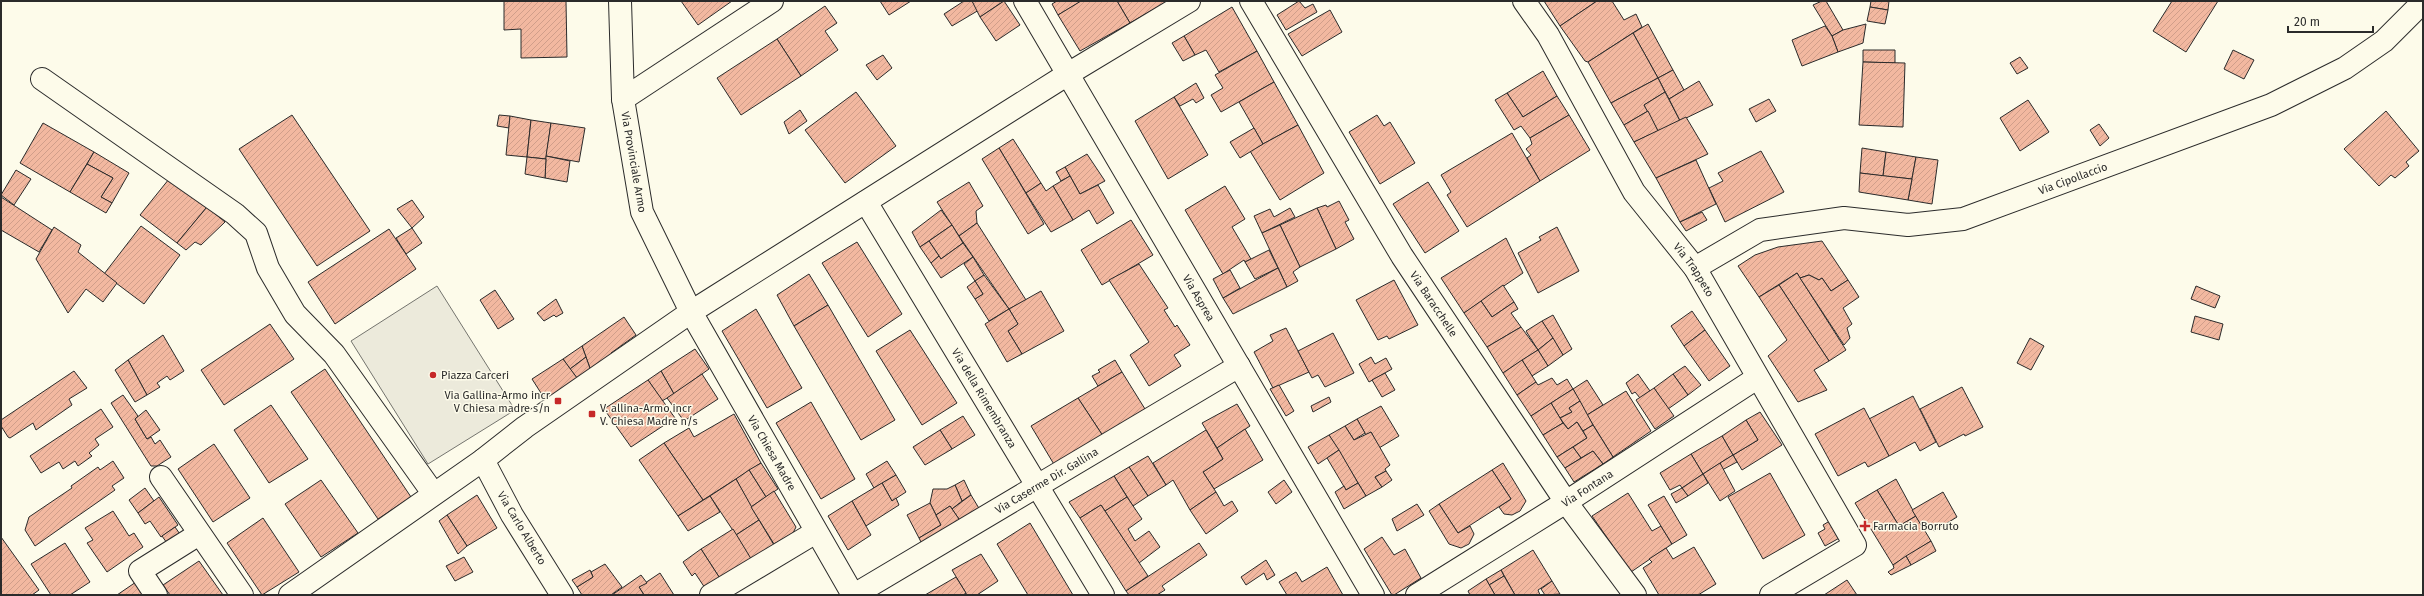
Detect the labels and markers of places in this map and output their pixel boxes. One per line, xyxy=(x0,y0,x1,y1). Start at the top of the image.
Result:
place label: Piazza Carceri xyxy=(441,369,509,382)
marker: Piazza Carceri xyxy=(428,370,438,380)
place label: Via Gallina-Armo incr V Chiesa madre s/n xyxy=(445,389,551,415)
marker: Via Gallina-Armo incr V Chiesa madre s/n xyxy=(553,396,563,406)
place label: V. allina-Armo incr V. Chiesa Madre n/s xyxy=(600,402,698,428)
marker: V. allina-Armo incr V. Chiesa Madre n/s xyxy=(587,409,597,419)
place label: Farmacia Borruto xyxy=(1873,520,1959,533)
marker: Farmacia Borruto xyxy=(1860,521,1870,531)

